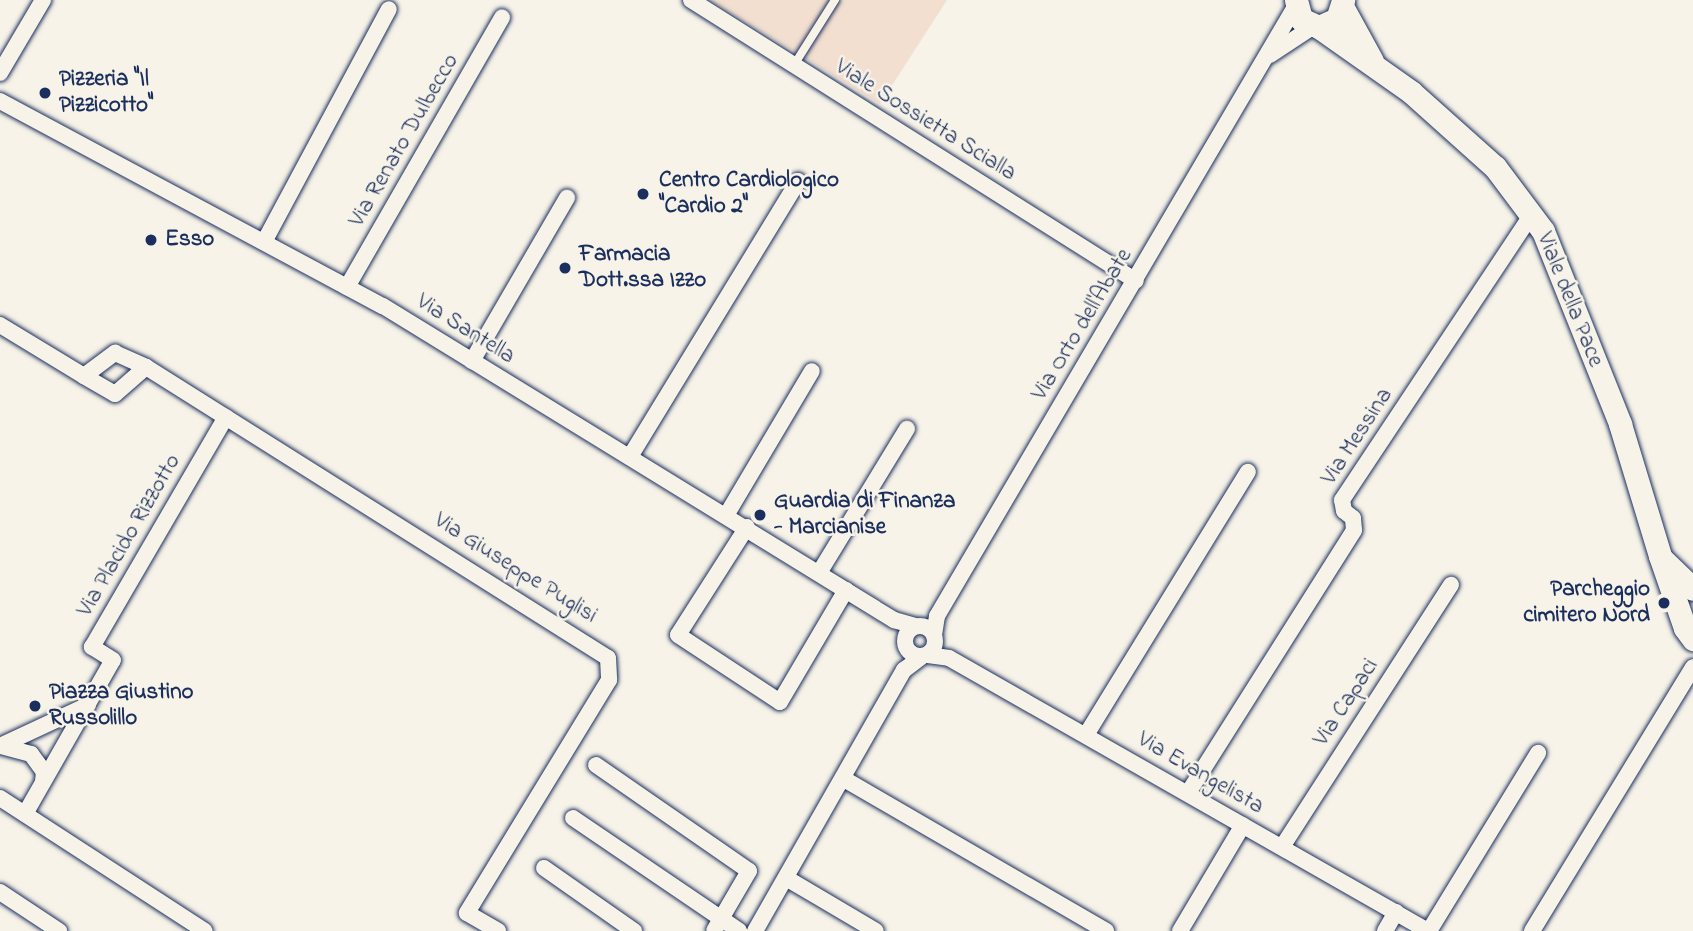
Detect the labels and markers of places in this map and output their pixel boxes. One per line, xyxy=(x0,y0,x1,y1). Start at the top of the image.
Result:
place label: Pizzeria "Il Pizzicotto" xyxy=(59,66,153,120)
marker: Pizzeria "Il Pizzicotto" xyxy=(37,85,53,101)
place label: Centro Cardiologico "Cardio 2" xyxy=(659,167,839,221)
marker: Centro Cardiologico "Cardio 2" xyxy=(633,184,653,204)
place label: Esso xyxy=(165,226,214,254)
marker: Esso xyxy=(143,232,159,248)
place label: Farmacia Dott.ssa Izzo xyxy=(579,241,706,295)
marker: Farmacia Dott.ssa Izzo xyxy=(557,260,573,276)
place label: Guardia di Finanza - Marcianise xyxy=(774,488,955,542)
marker: Guardia di Finanza - Marcianise xyxy=(752,507,768,523)
place label: Parcheggio cimitero Nord xyxy=(1523,576,1650,630)
marker: Parcheggio cimitero Nord xyxy=(1656,595,1672,611)
place label: Piazza Giustino Russolillo xyxy=(49,679,193,733)
marker: Piazza Giustino Russolillo xyxy=(27,698,43,714)

